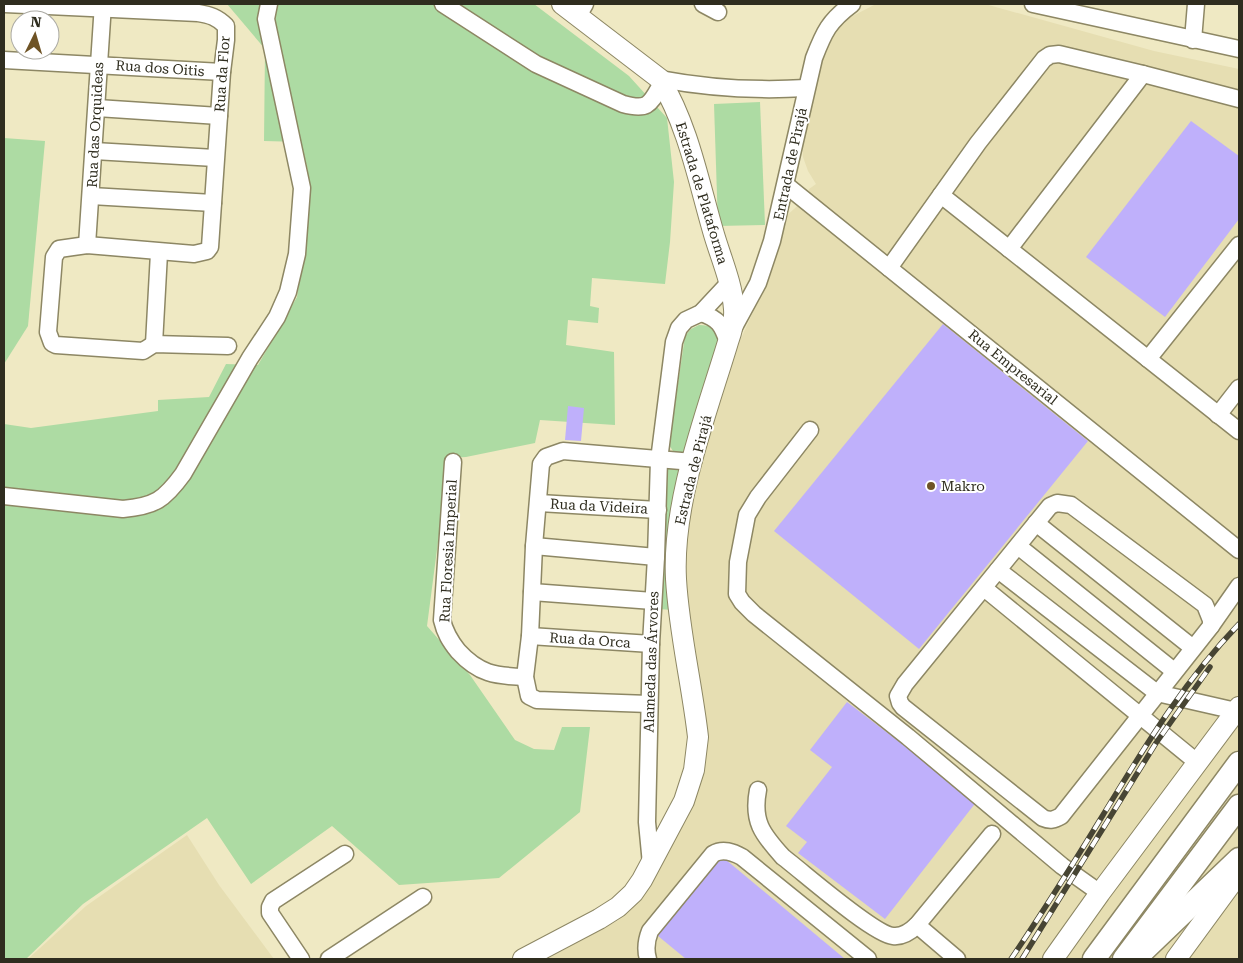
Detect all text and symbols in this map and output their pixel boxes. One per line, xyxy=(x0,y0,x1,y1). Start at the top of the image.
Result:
north arrow xyxy=(10,10,60,60)
text: N xyxy=(30,14,42,31)
street label: Rua da Flor xyxy=(211,35,233,113)
street label: Rua dos Oitis xyxy=(115,57,205,79)
street label: Rua das Orquideas xyxy=(84,61,106,188)
street label: Entrada de Pirajá xyxy=(770,106,810,222)
street label: Estrada de Plataforma xyxy=(673,120,731,266)
street label: Rua Empresarial xyxy=(965,326,1061,408)
street label: Estrada de Pirajá xyxy=(672,413,714,527)
street label: Rua Floresia Imperial xyxy=(436,478,460,623)
place label: Makro xyxy=(941,478,985,494)
marker: Makro xyxy=(925,480,937,492)
street label: Rua da Videira xyxy=(550,495,649,517)
street label: Alameda das Árvores xyxy=(641,591,661,733)
street label: Rua da Orca xyxy=(549,629,632,651)

